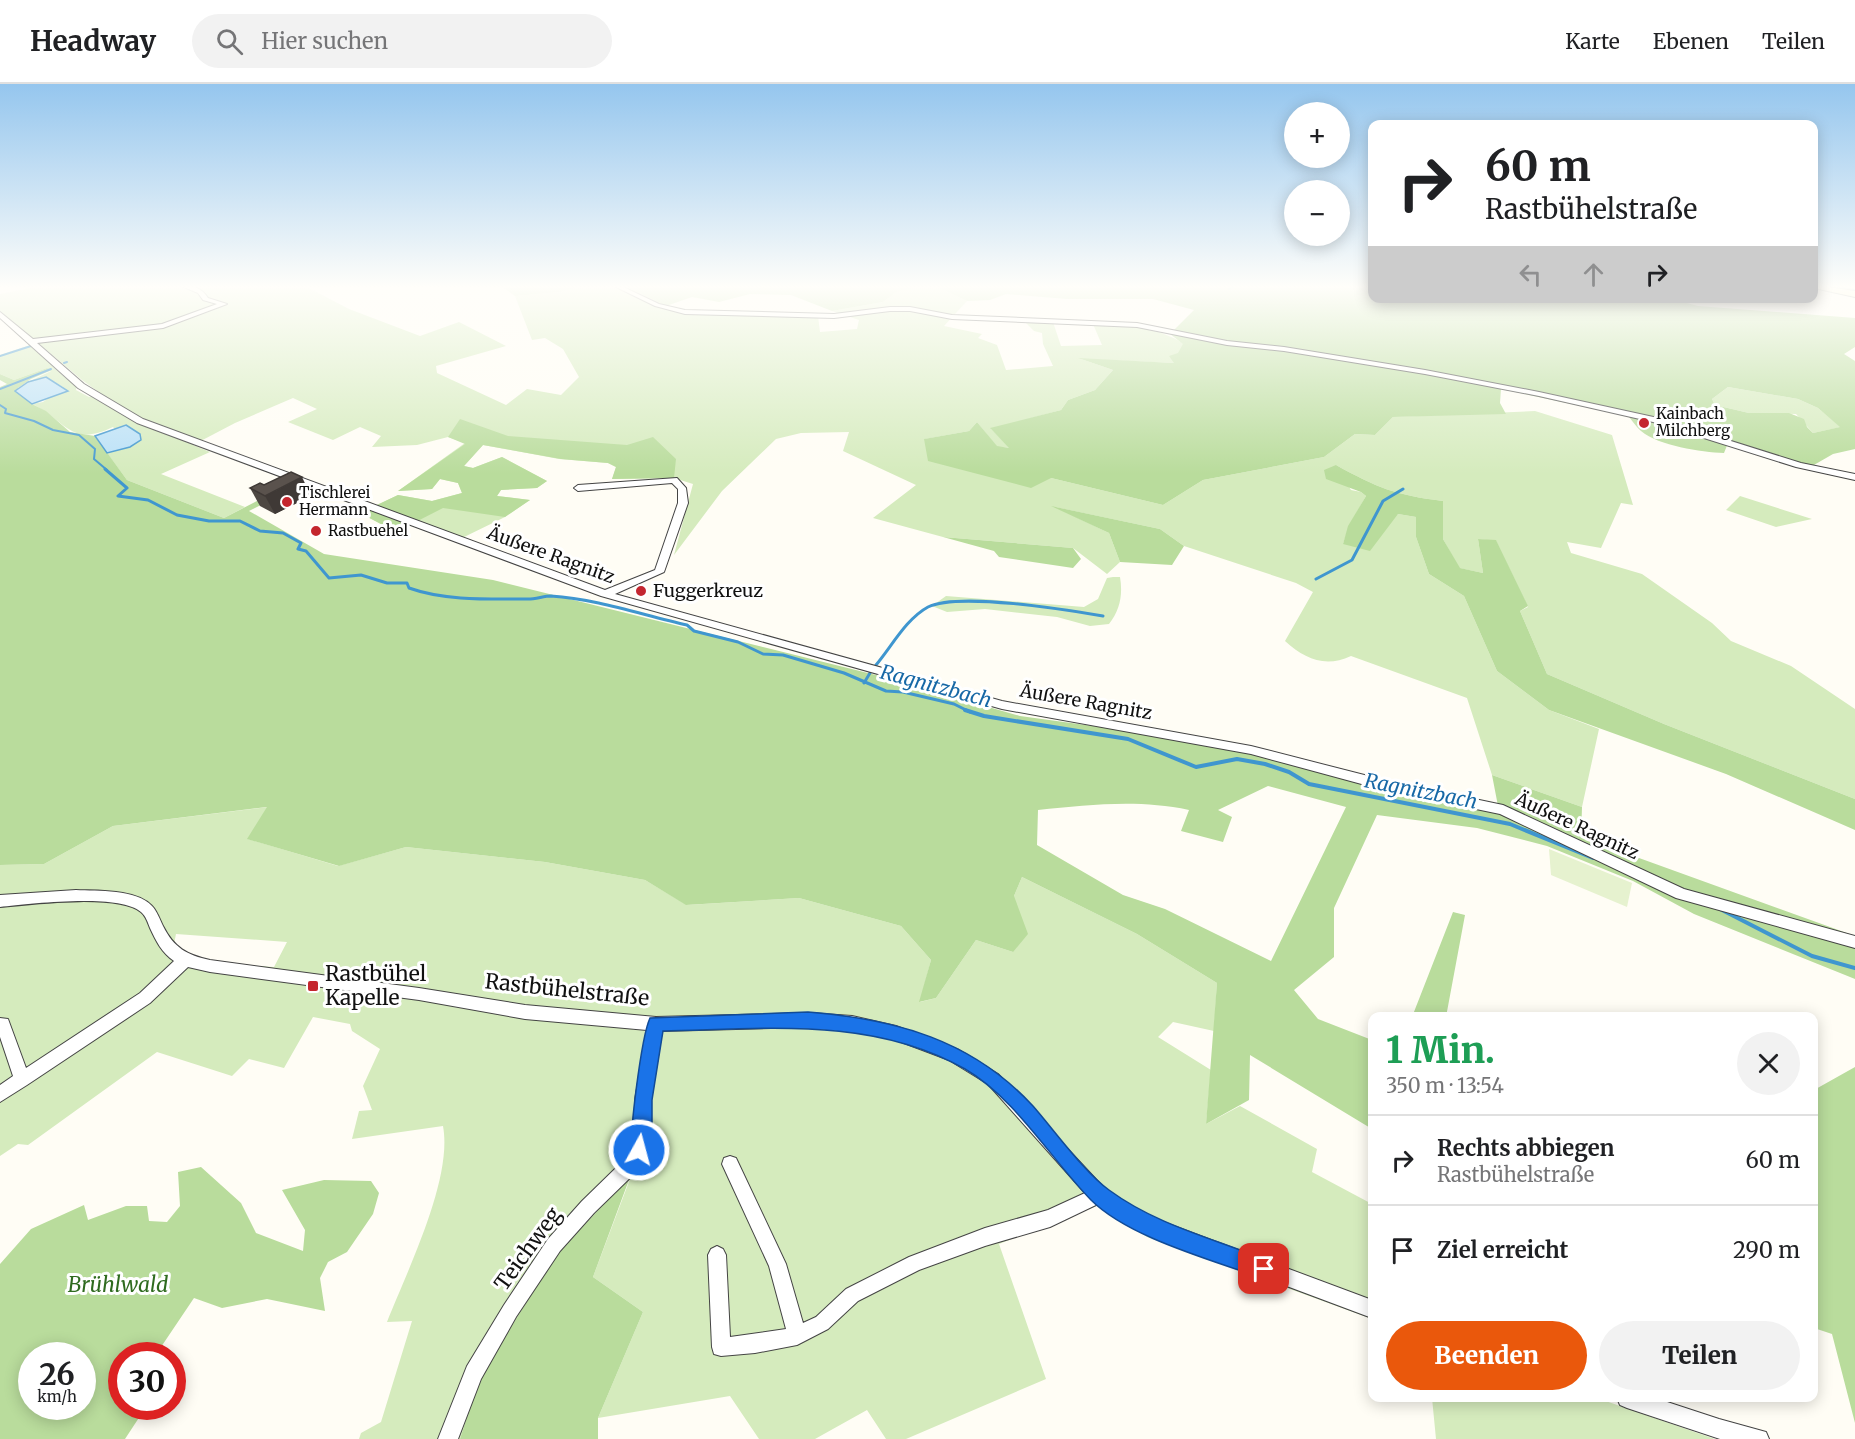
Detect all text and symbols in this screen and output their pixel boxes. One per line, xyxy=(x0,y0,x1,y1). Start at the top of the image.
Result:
search box xyxy=(192,14,612,68)
text: Headway xyxy=(30,23,156,59)
icon: search xyxy=(213,25,246,58)
text: Hier suchen xyxy=(261,27,388,55)
text: Karte xyxy=(1565,28,1620,55)
text: Ebenen xyxy=(1653,28,1729,55)
text: Teilen xyxy=(1762,28,1825,55)
map controls xyxy=(1284,102,1350,246)
button: + xyxy=(1284,102,1350,168)
text: 60 m xyxy=(1485,140,1591,192)
icon: right xyxy=(1386,144,1464,222)
button: − xyxy=(1284,180,1350,246)
text: Rastbühelstraße xyxy=(1485,192,1697,226)
icon: left xyxy=(1514,258,1547,291)
icon: ahead xyxy=(1577,258,1610,291)
icon: right xyxy=(1640,258,1673,291)
place label: Kainbach Milchberg xyxy=(1656,404,1730,440)
marker: Kainbach Milchberg xyxy=(1637,416,1651,430)
place label: Tischlerei Hermann xyxy=(299,483,371,519)
marker: Tischlerei Hermann xyxy=(280,495,294,509)
place label: Rastbuehel xyxy=(328,521,408,540)
street label: Äußere Ragnitz xyxy=(483,521,618,588)
marker: Rastbuehel xyxy=(309,524,323,538)
place label: Fuggerkreuz xyxy=(653,579,763,602)
marker: Fuggerkreuz xyxy=(634,584,648,598)
water label: Ragnitzbach xyxy=(878,659,995,712)
street label: Äußere Ragnitz xyxy=(1017,678,1154,724)
water label: Ragnitzbach xyxy=(1363,767,1480,814)
street label: Äußere Ragnitz xyxy=(1511,786,1643,864)
place label: Rastbühel Kapelle xyxy=(325,960,427,1011)
street label: Rastbühelstraße xyxy=(484,967,651,1012)
marker: Rastbühel Kapelle xyxy=(306,979,320,993)
text: 1 Min. xyxy=(1386,1028,1495,1073)
button: close xyxy=(1737,1032,1800,1095)
text: 350 m · 13:54 xyxy=(1386,1073,1504,1098)
position arrow xyxy=(607,1118,671,1182)
text: Rechts abbiegen xyxy=(1437,1134,1614,1162)
icon: right xyxy=(1386,1144,1419,1177)
text: 60 m xyxy=(1746,1146,1800,1174)
text: Rastbühelstraße xyxy=(1437,1162,1594,1187)
street label: Teichweg xyxy=(488,1201,567,1296)
icon: arrive xyxy=(1386,1234,1419,1267)
text: Ziel erreicht xyxy=(1437,1236,1568,1264)
text: 290 m xyxy=(1733,1236,1800,1264)
pin xyxy=(1238,1243,1289,1294)
icon: arrive xyxy=(1247,1252,1280,1285)
park label: Brühlwald xyxy=(68,1271,168,1298)
button: Beenden xyxy=(1386,1321,1587,1390)
button: Teilen xyxy=(1599,1321,1800,1390)
speed limit sign: 30 xyxy=(108,1342,186,1420)
text: 26 xyxy=(39,1355,75,1393)
text: km/h xyxy=(37,1387,77,1406)

